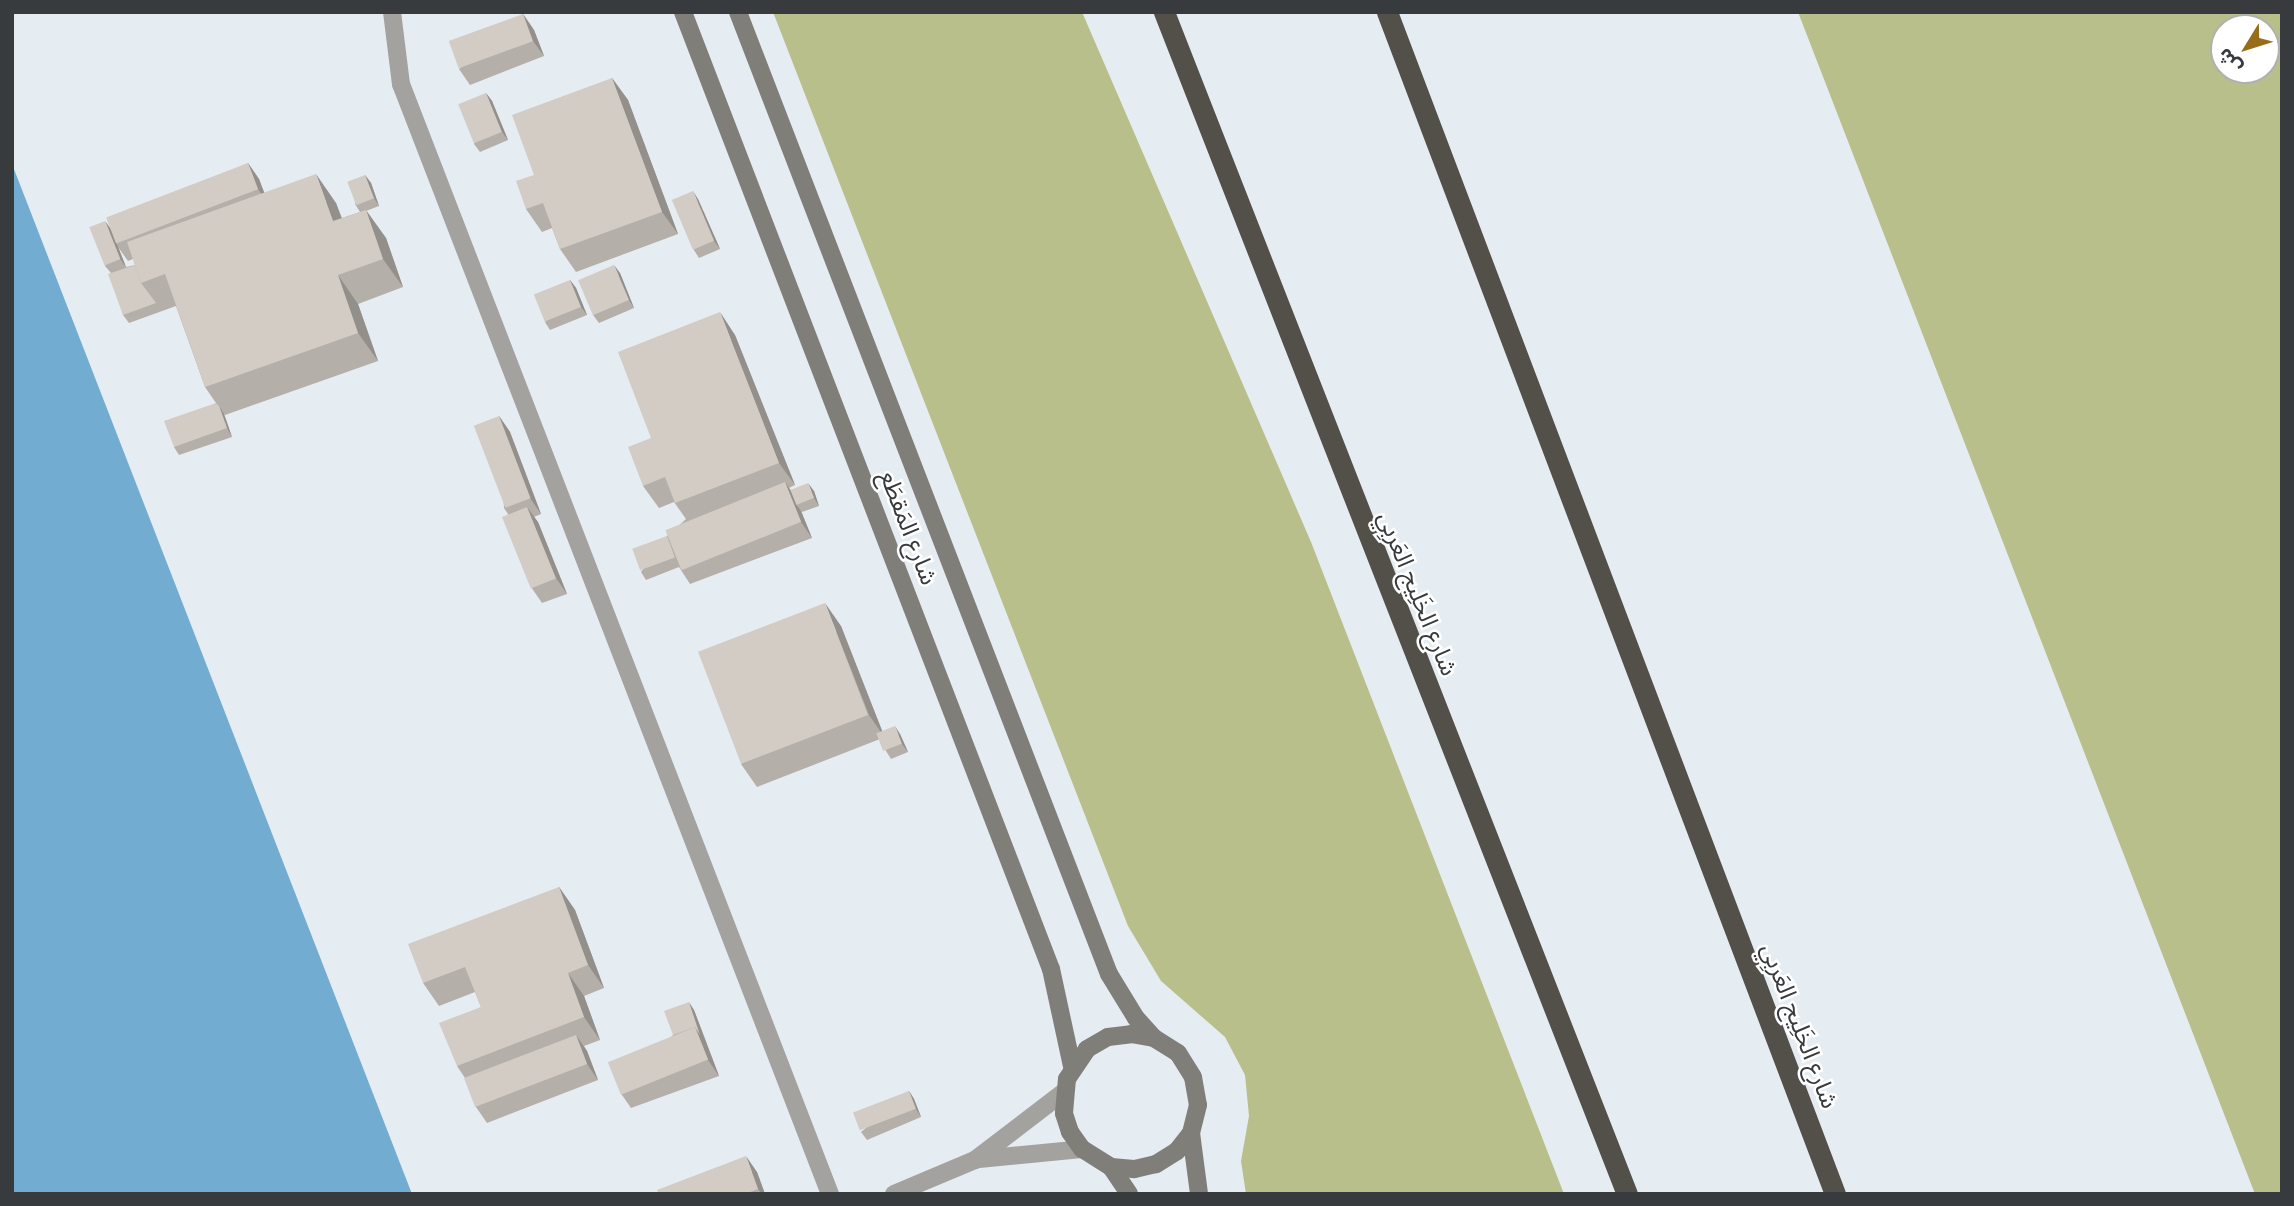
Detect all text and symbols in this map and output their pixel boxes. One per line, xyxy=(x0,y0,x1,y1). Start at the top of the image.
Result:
north arrow xyxy=(2210,14,2280,84)
text: ش xyxy=(2213,44,2247,78)
street label: شارع المَقطَع xyxy=(873,467,943,589)
street label: شارع الخَلِيج العَربِي xyxy=(1371,508,1463,680)
street label: شارع الخَلِيج العَربِي xyxy=(1754,939,1844,1113)

